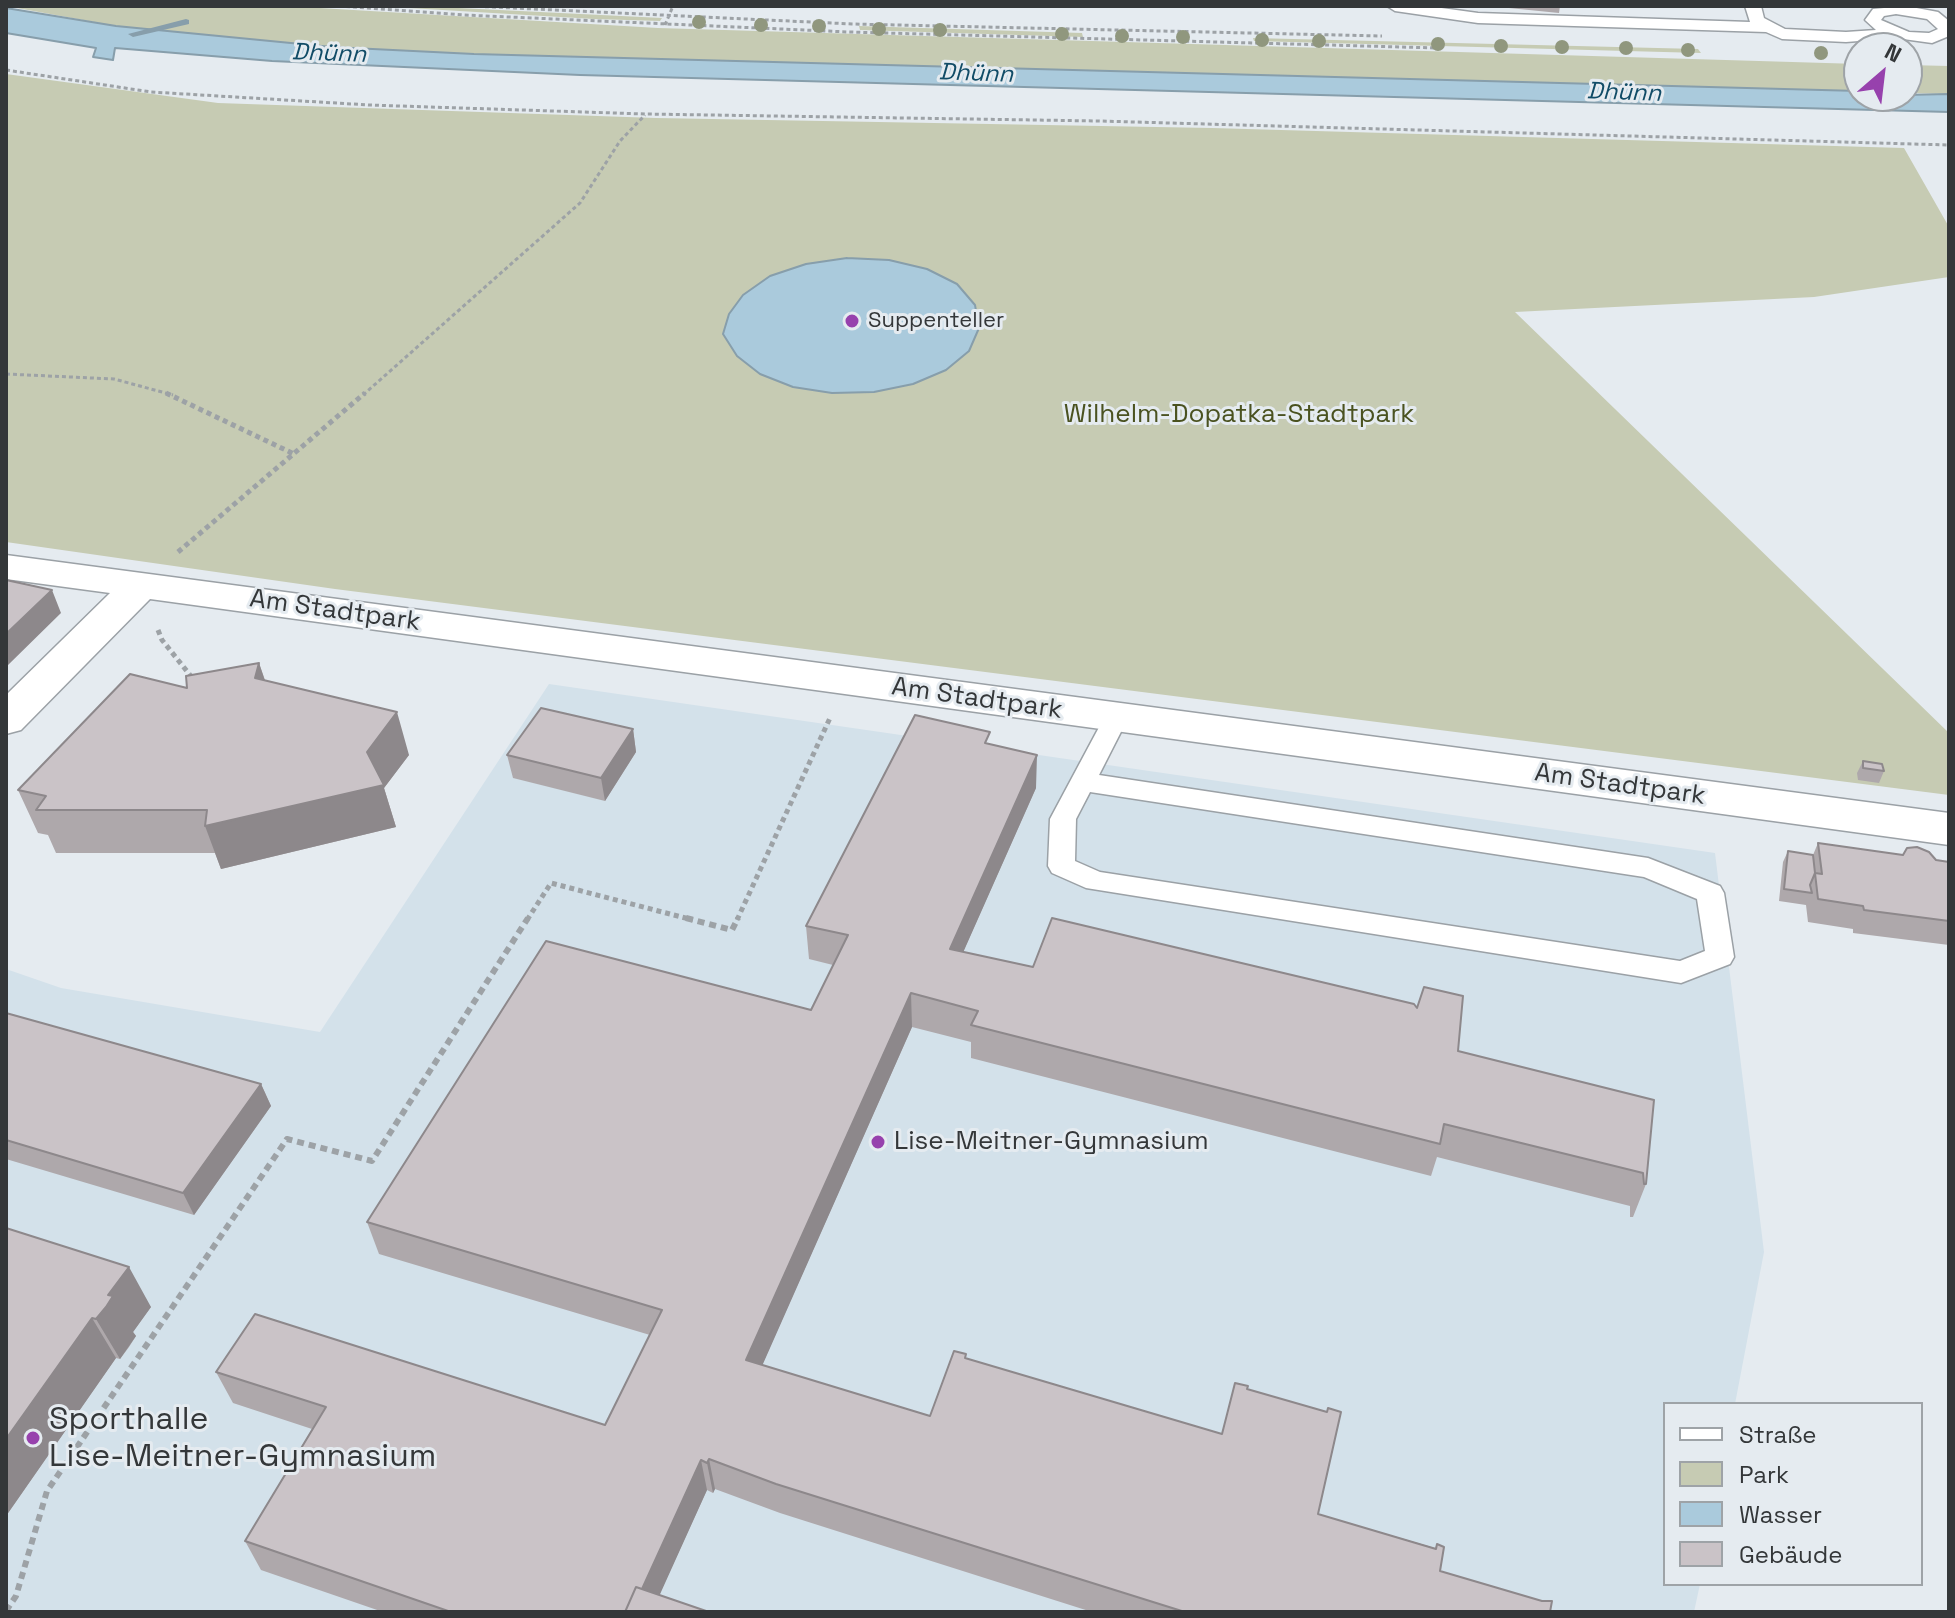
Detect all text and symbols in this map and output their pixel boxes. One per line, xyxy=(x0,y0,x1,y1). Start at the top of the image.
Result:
north arrow xyxy=(1843,32,1923,112)
text: N xyxy=(1880,37,1906,68)
water label: Dhünn xyxy=(291,38,367,70)
water label: Dhünn xyxy=(938,58,1014,90)
water label: Dhünn xyxy=(1586,77,1662,109)
place label: Suppenteller xyxy=(868,308,1004,334)
marker: Suppenteller xyxy=(843,312,861,330)
park label: Wilhelm-Dopatka-Stadtpark xyxy=(1064,399,1414,431)
street label: Am Stadtpark xyxy=(248,584,422,638)
street label: Am Stadtpark xyxy=(890,672,1064,726)
street label: Am Stadtpark xyxy=(1533,758,1707,812)
place label: Lise-Meitner-Gymnasium xyxy=(894,1126,1209,1158)
marker: Lise-Meitner-Gymnasium xyxy=(869,1133,887,1151)
place label: Sporthalle Lise-Meitner-Gymnasium xyxy=(49,1401,436,1476)
legend xyxy=(1663,1402,1923,1586)
text: Straße xyxy=(1739,1419,1816,1450)
marker: Sporthalle Lise-Meitner-Gymnasium xyxy=(24,1429,42,1447)
text: Park xyxy=(1739,1459,1789,1490)
text: Wasser xyxy=(1739,1499,1822,1530)
text: Gebäude xyxy=(1739,1539,1842,1570)

